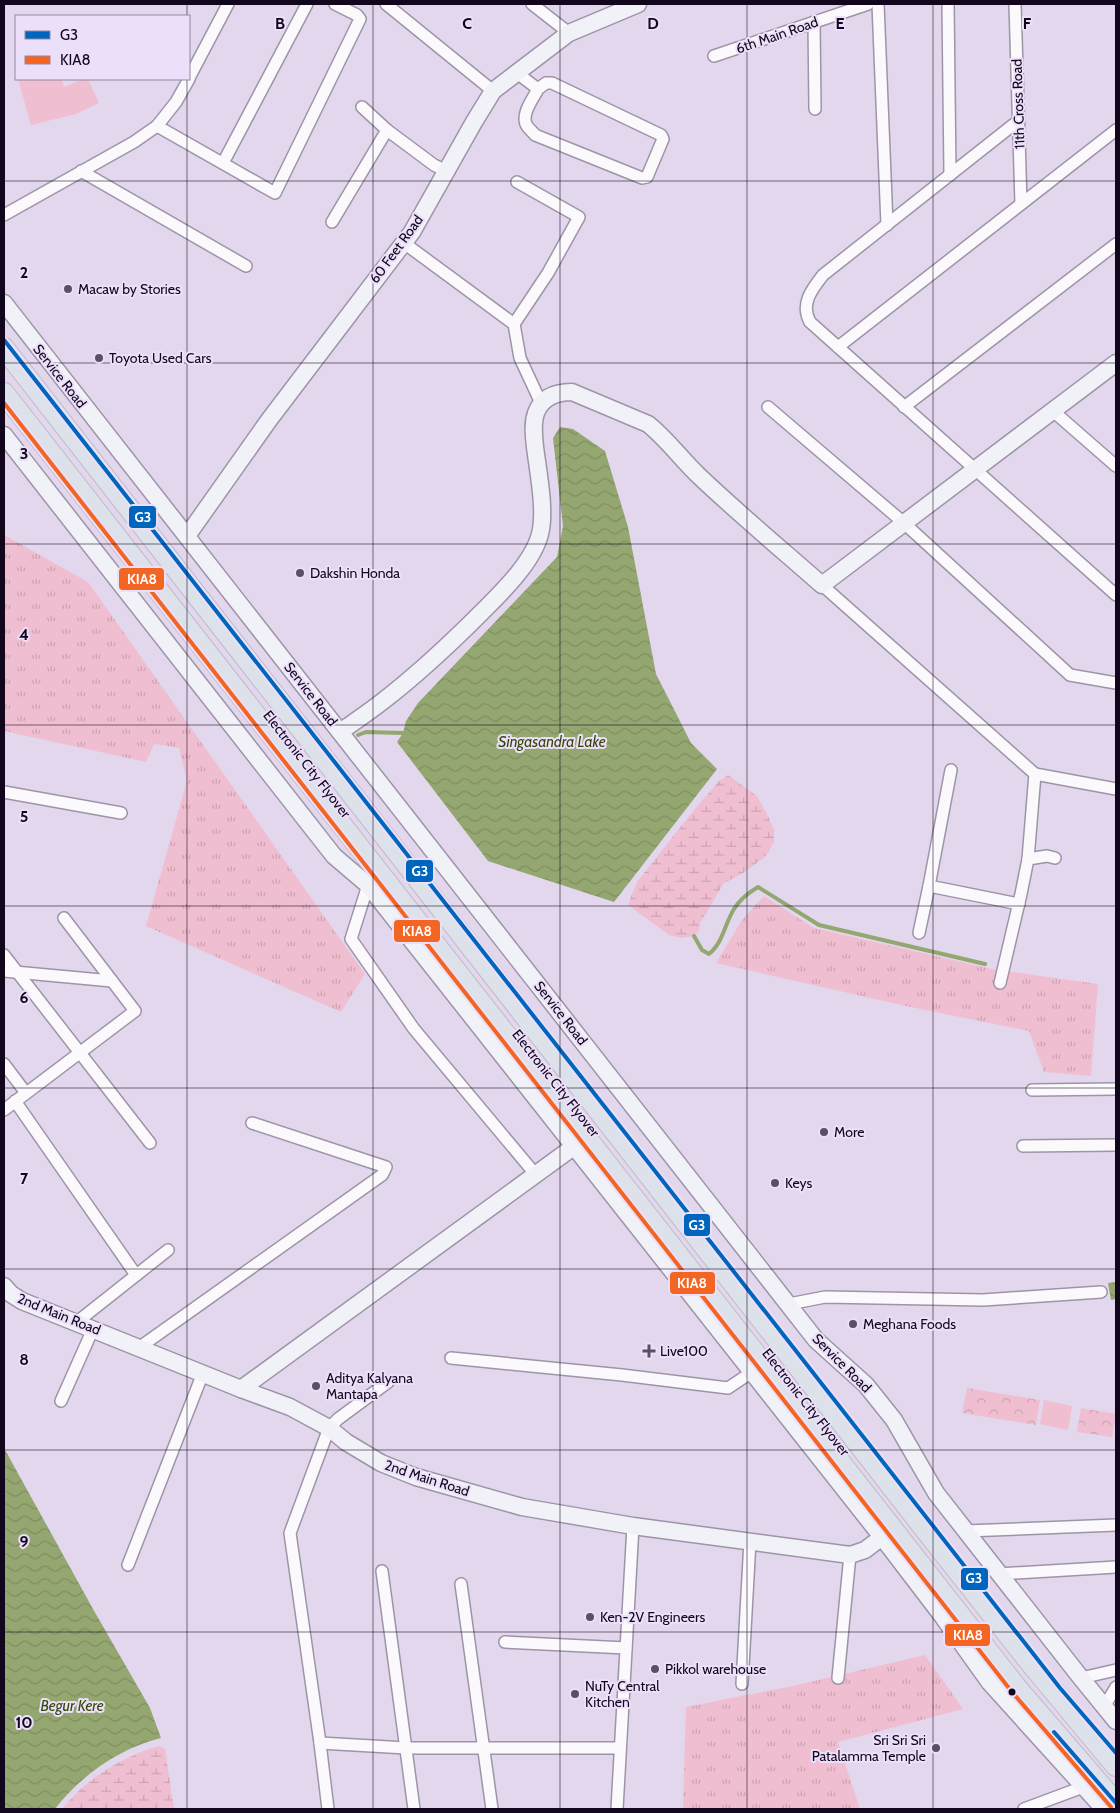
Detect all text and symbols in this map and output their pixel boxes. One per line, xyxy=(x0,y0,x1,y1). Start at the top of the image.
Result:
street label: 6th Main Road xyxy=(734,13,820,57)
text: B xyxy=(275,14,285,33)
text: C xyxy=(462,14,472,33)
text: D xyxy=(647,14,659,33)
text: E xyxy=(835,14,845,33)
text: F xyxy=(1023,14,1032,33)
legend xyxy=(15,15,190,80)
text: G3 xyxy=(60,26,78,44)
text: KIA8 xyxy=(60,51,91,69)
street label: 11th Cross Road xyxy=(1007,59,1029,149)
street label: 60 Feet Road xyxy=(365,211,427,287)
text: 2 xyxy=(20,263,28,282)
place label: Macaw by Stories xyxy=(78,280,181,298)
marker: Macaw by Stories xyxy=(62,283,74,295)
street label: Service Road xyxy=(29,340,91,412)
place label: Toyota Used Cars xyxy=(109,349,212,367)
marker: Toyota Used Cars xyxy=(93,352,105,364)
text: 3 xyxy=(20,444,28,463)
line badge: G3 xyxy=(128,505,157,529)
text: G3 xyxy=(135,508,151,526)
place label: Dakshin Honda xyxy=(310,564,400,582)
line badge: KIA8 xyxy=(118,567,165,591)
marker: Dakshin Honda xyxy=(294,567,306,579)
text: KIA8 xyxy=(127,570,157,588)
text: 4 xyxy=(19,625,29,644)
street label: Service Road xyxy=(280,658,342,730)
street label: Electronic City Flyover xyxy=(259,707,355,822)
water label: Singasandra Lake xyxy=(498,733,606,751)
text: 5 xyxy=(20,807,28,826)
line badge: G3 xyxy=(405,859,434,883)
text: G3 xyxy=(412,862,428,880)
line badge: KIA8 xyxy=(393,919,441,943)
text: KIA8 xyxy=(402,922,432,940)
street label: Service Road xyxy=(530,977,592,1049)
text: 6 xyxy=(20,988,29,1007)
street label: Electronic City Flyover xyxy=(508,1026,604,1141)
place label: More xyxy=(834,1123,864,1141)
marker: More xyxy=(818,1126,830,1138)
text: 7 xyxy=(20,1169,29,1188)
place label: Keys xyxy=(785,1174,813,1192)
marker: Keys xyxy=(769,1177,781,1189)
line badge: G3 xyxy=(683,1213,711,1237)
text: G3 xyxy=(689,1216,705,1234)
line badge: KIA8 xyxy=(669,1271,716,1295)
text: KIA8 xyxy=(677,1274,707,1292)
street label: 2nd Main Road xyxy=(15,1289,103,1339)
place label: Meghana Foods xyxy=(863,1315,956,1333)
marker: Meghana Foods xyxy=(847,1318,859,1330)
street label: Service Road xyxy=(809,1330,875,1396)
place label: Live100 xyxy=(660,1342,708,1360)
marker: Live100 xyxy=(642,1344,656,1358)
street label: Electronic City Flyover xyxy=(758,1345,854,1460)
text: 8 xyxy=(19,1350,29,1369)
place label: Aditya Kalyana Mantapa xyxy=(326,1369,413,1403)
marker: Aditya Kalyana Mantapa xyxy=(310,1380,322,1392)
street label: 2nd Main Road xyxy=(382,1456,472,1500)
text: 9 xyxy=(20,1532,29,1551)
line badge: G3 xyxy=(960,1567,989,1591)
text: G3 xyxy=(966,1569,982,1587)
place label: Ken-2V Engineers xyxy=(600,1608,705,1626)
marker: Ken-2V Engineers xyxy=(584,1611,596,1623)
line badge: KIA8 xyxy=(944,1623,991,1647)
text: KIA8 xyxy=(953,1626,983,1644)
place label: Pikkol warehouse xyxy=(665,1660,766,1678)
marker: Pikkol warehouse xyxy=(649,1663,661,1675)
place label: NuTy Central Kitchen xyxy=(585,1677,660,1711)
unlabelled marker xyxy=(1007,1687,1017,1697)
marker: NuTy Central Kitchen xyxy=(569,1688,581,1700)
water label: Begur Kere xyxy=(40,1697,104,1715)
text: 10 xyxy=(15,1713,33,1732)
place label: Sri Sri Sri Patalamma Temple xyxy=(812,1731,926,1765)
marker: Sri Sri Sri Patalamma Temple xyxy=(930,1742,942,1754)

